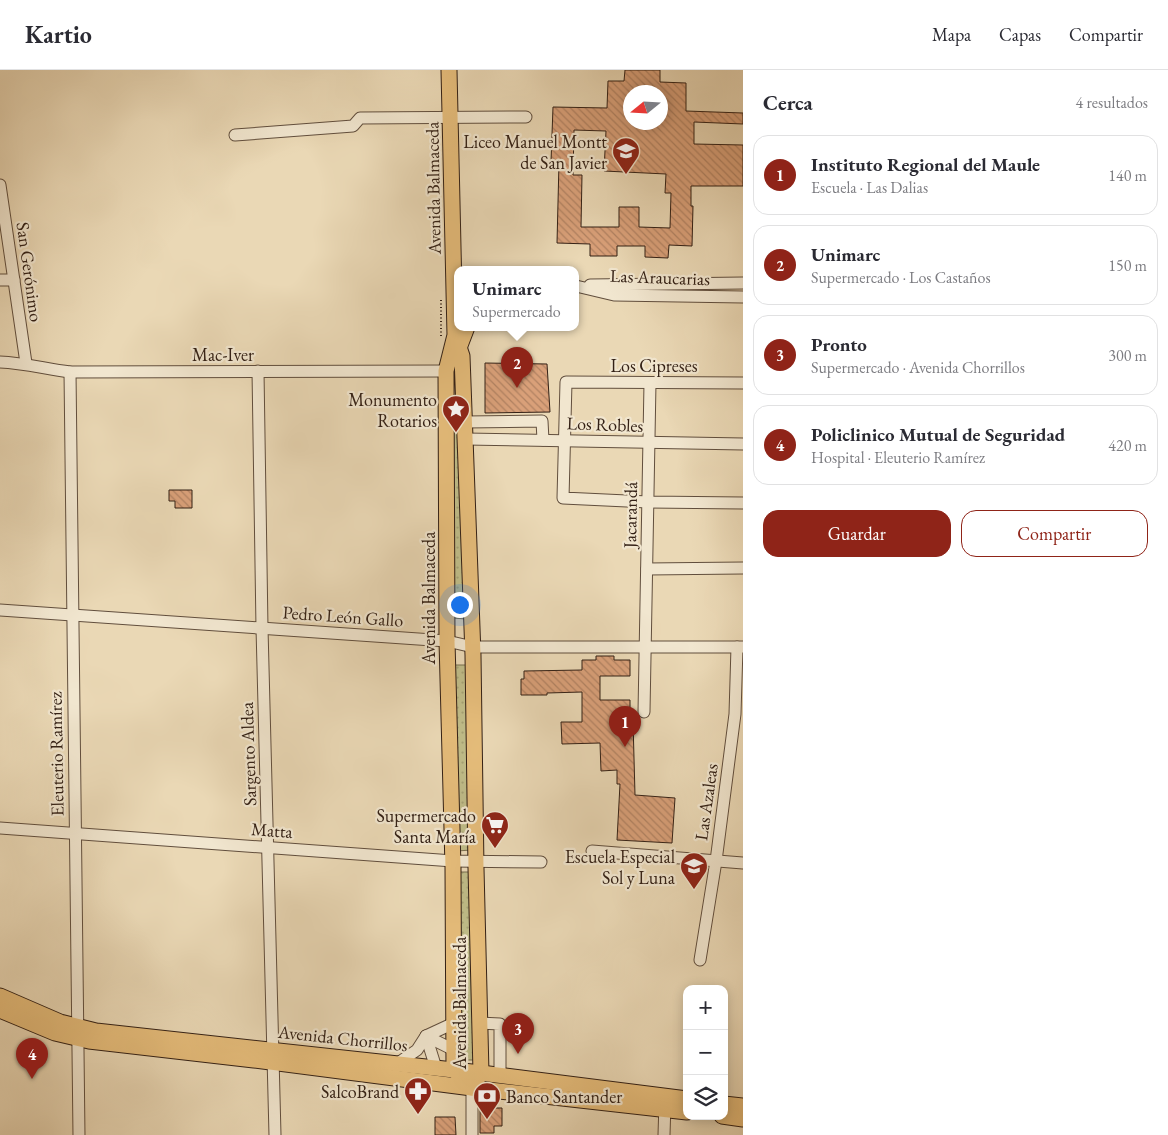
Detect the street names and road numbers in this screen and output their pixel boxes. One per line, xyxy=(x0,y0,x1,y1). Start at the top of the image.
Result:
street label: Avenida Balmaceda xyxy=(420,121,446,256)
street label: San Gerónimo xyxy=(12,221,48,323)
street label: Las Araucarias xyxy=(610,264,711,290)
street label: Mac-Iver xyxy=(192,343,254,366)
street label: Los Cipreses xyxy=(610,354,698,377)
street label: Los Robles xyxy=(566,411,644,437)
street label: Jacarandá xyxy=(618,481,642,550)
street label: Avenida Balmaceda xyxy=(417,531,440,665)
street label: Pedro León Gallo xyxy=(282,600,404,632)
street label: Eleuterio Ramírez xyxy=(43,691,69,817)
street label: Sargento Aldea xyxy=(235,701,261,806)
street label: Las Azaleas xyxy=(689,762,723,842)
street label: Matta xyxy=(250,817,294,843)
street label: Avenida Balmaceda xyxy=(448,936,471,1070)
street label: Avenida Chorrillos xyxy=(276,1020,409,1056)

